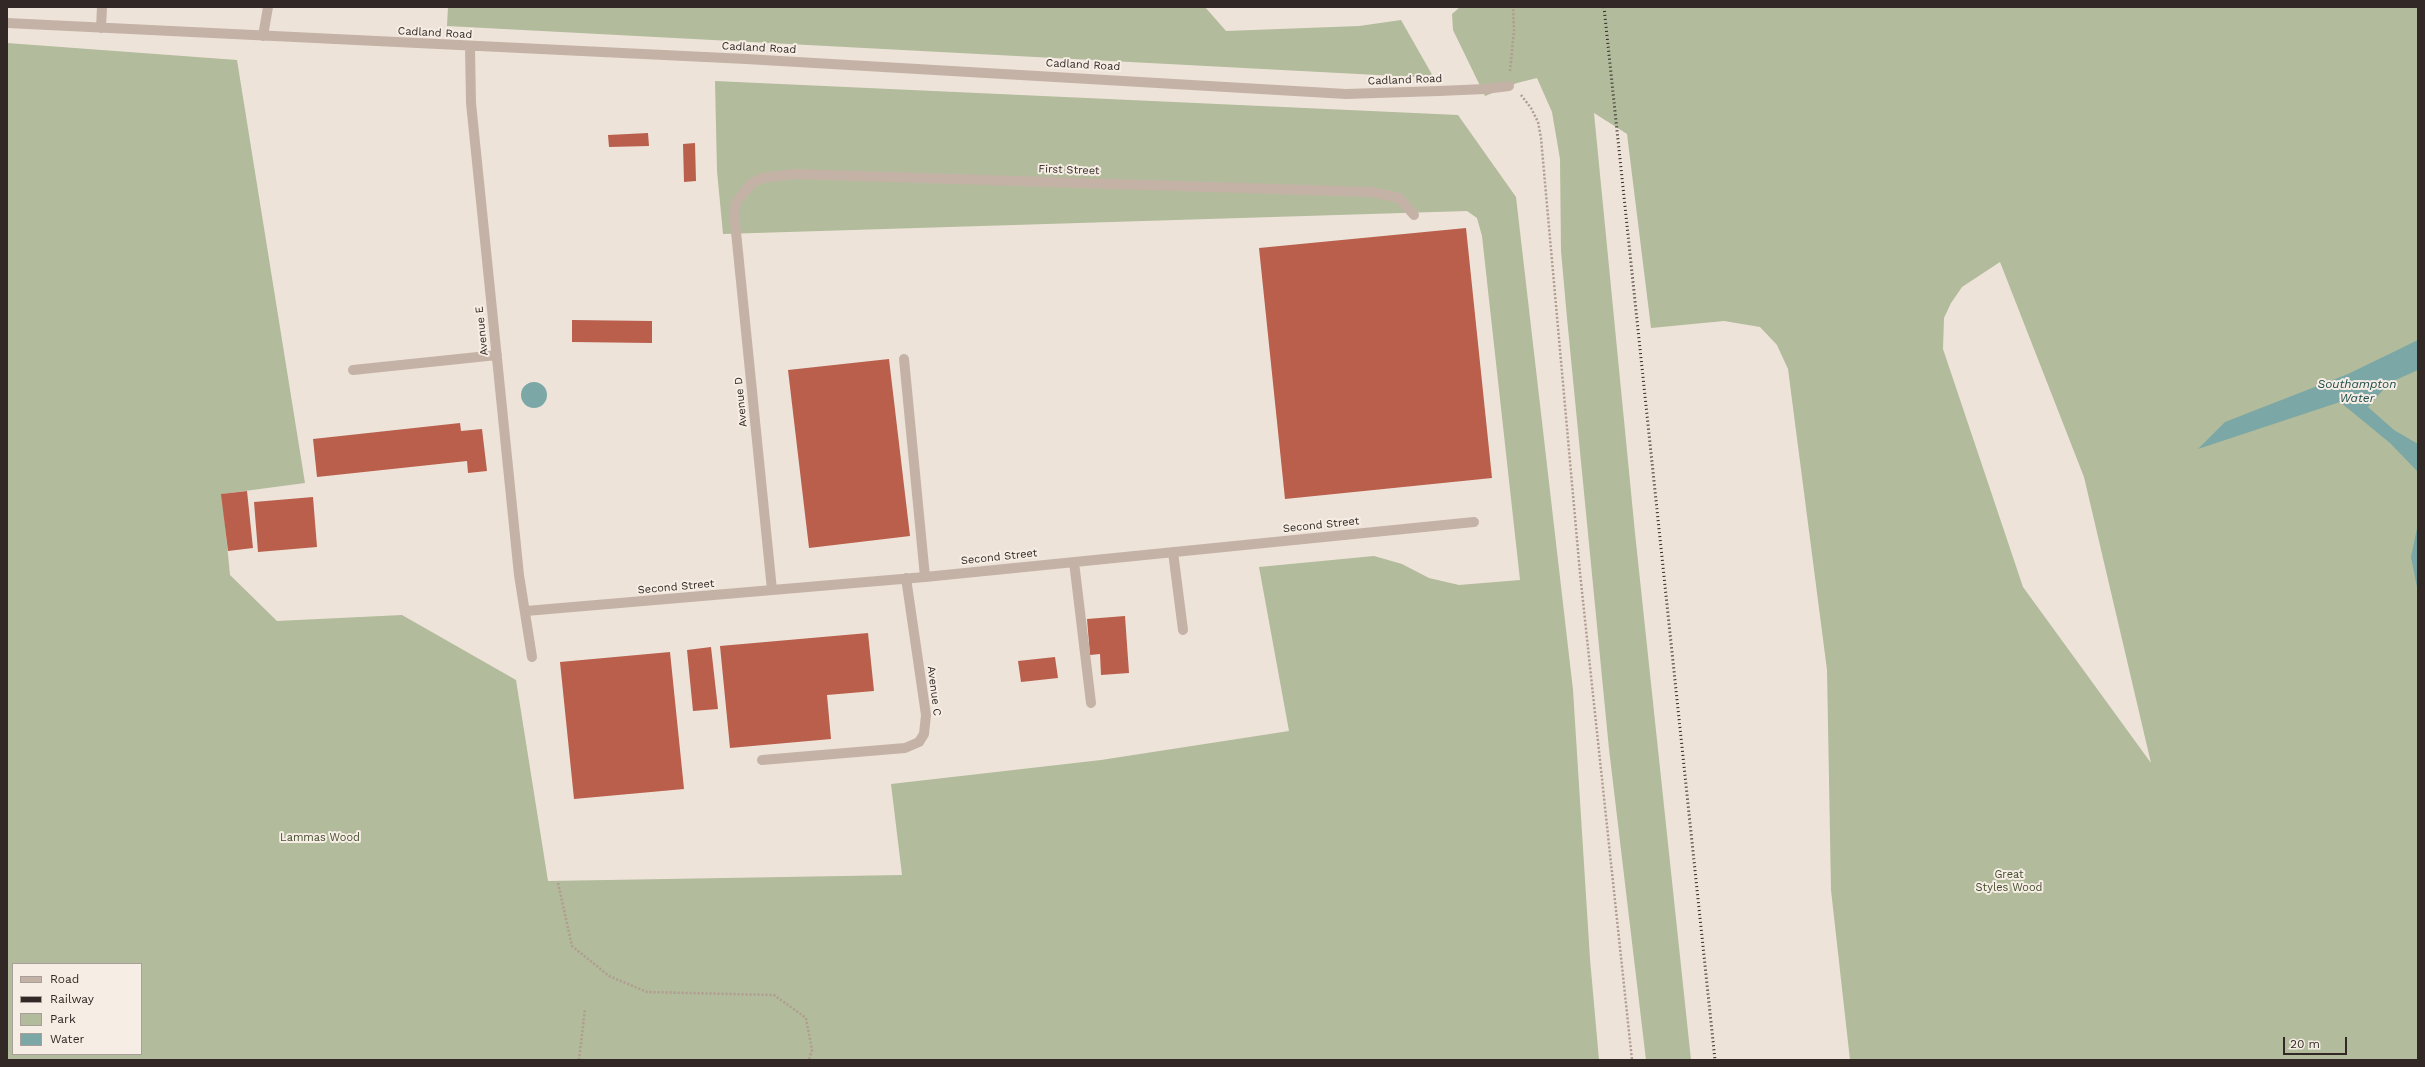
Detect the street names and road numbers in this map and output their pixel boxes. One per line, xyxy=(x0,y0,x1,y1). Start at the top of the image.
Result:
street label: Cadland Road xyxy=(397,24,473,42)
street label: Cadland Road xyxy=(721,39,797,57)
street label: Cadland Road xyxy=(1045,56,1121,74)
street label: Cadland Road xyxy=(1368,72,1442,88)
street label: First Street xyxy=(1038,162,1100,178)
street label: Avenue E xyxy=(473,306,491,356)
street label: Avenue D xyxy=(732,376,750,428)
street label: Second Street xyxy=(1282,514,1360,536)
street label: Second Street xyxy=(960,546,1038,568)
street label: Second Street xyxy=(637,577,715,597)
street label: Avenue C xyxy=(924,665,944,717)

